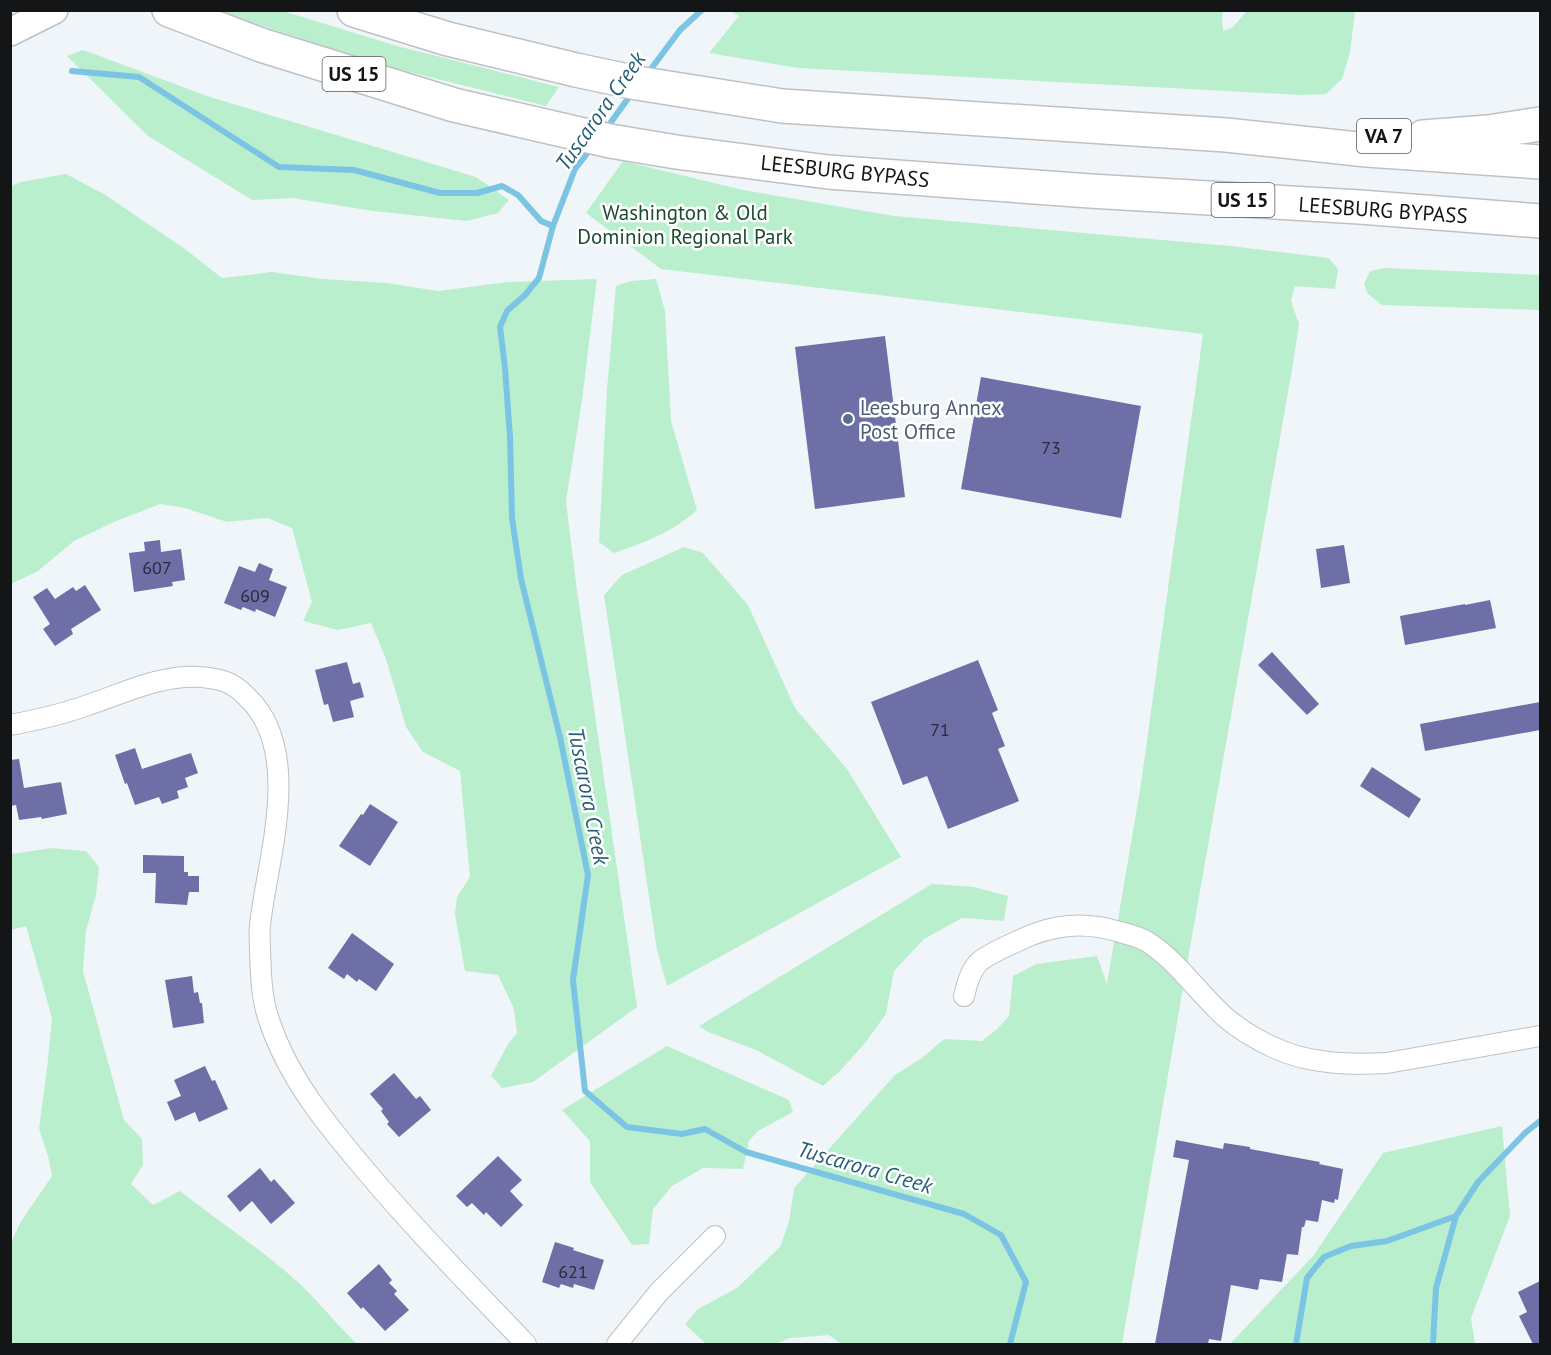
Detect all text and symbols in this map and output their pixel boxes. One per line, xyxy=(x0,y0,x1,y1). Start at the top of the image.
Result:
water label: Tuscarora Creek xyxy=(549,45,652,176)
road number: US 15 xyxy=(322,57,386,91)
road number: VA 7 xyxy=(1357,119,1411,153)
street label: LEESBURG BYPASS xyxy=(759,149,931,193)
road number: US 15 xyxy=(1212,183,1274,217)
street label: LEESBURG BYPASS xyxy=(1298,191,1468,229)
park label: Washington & Old Dominion Regional Park xyxy=(577,199,793,250)
place label: Leesburg Annex Post Office xyxy=(860,394,1002,445)
marker: Leesburg Annex Post Office xyxy=(841,412,855,426)
house number: 73 xyxy=(1041,436,1061,459)
house number: 607 xyxy=(142,556,172,579)
house number: 609 xyxy=(240,584,270,607)
house number: 71 xyxy=(930,718,950,741)
water label: Tuscarora Creek xyxy=(562,725,616,868)
water label: Tuscarora Creek xyxy=(794,1134,937,1200)
house number: 621 xyxy=(558,1260,588,1283)

